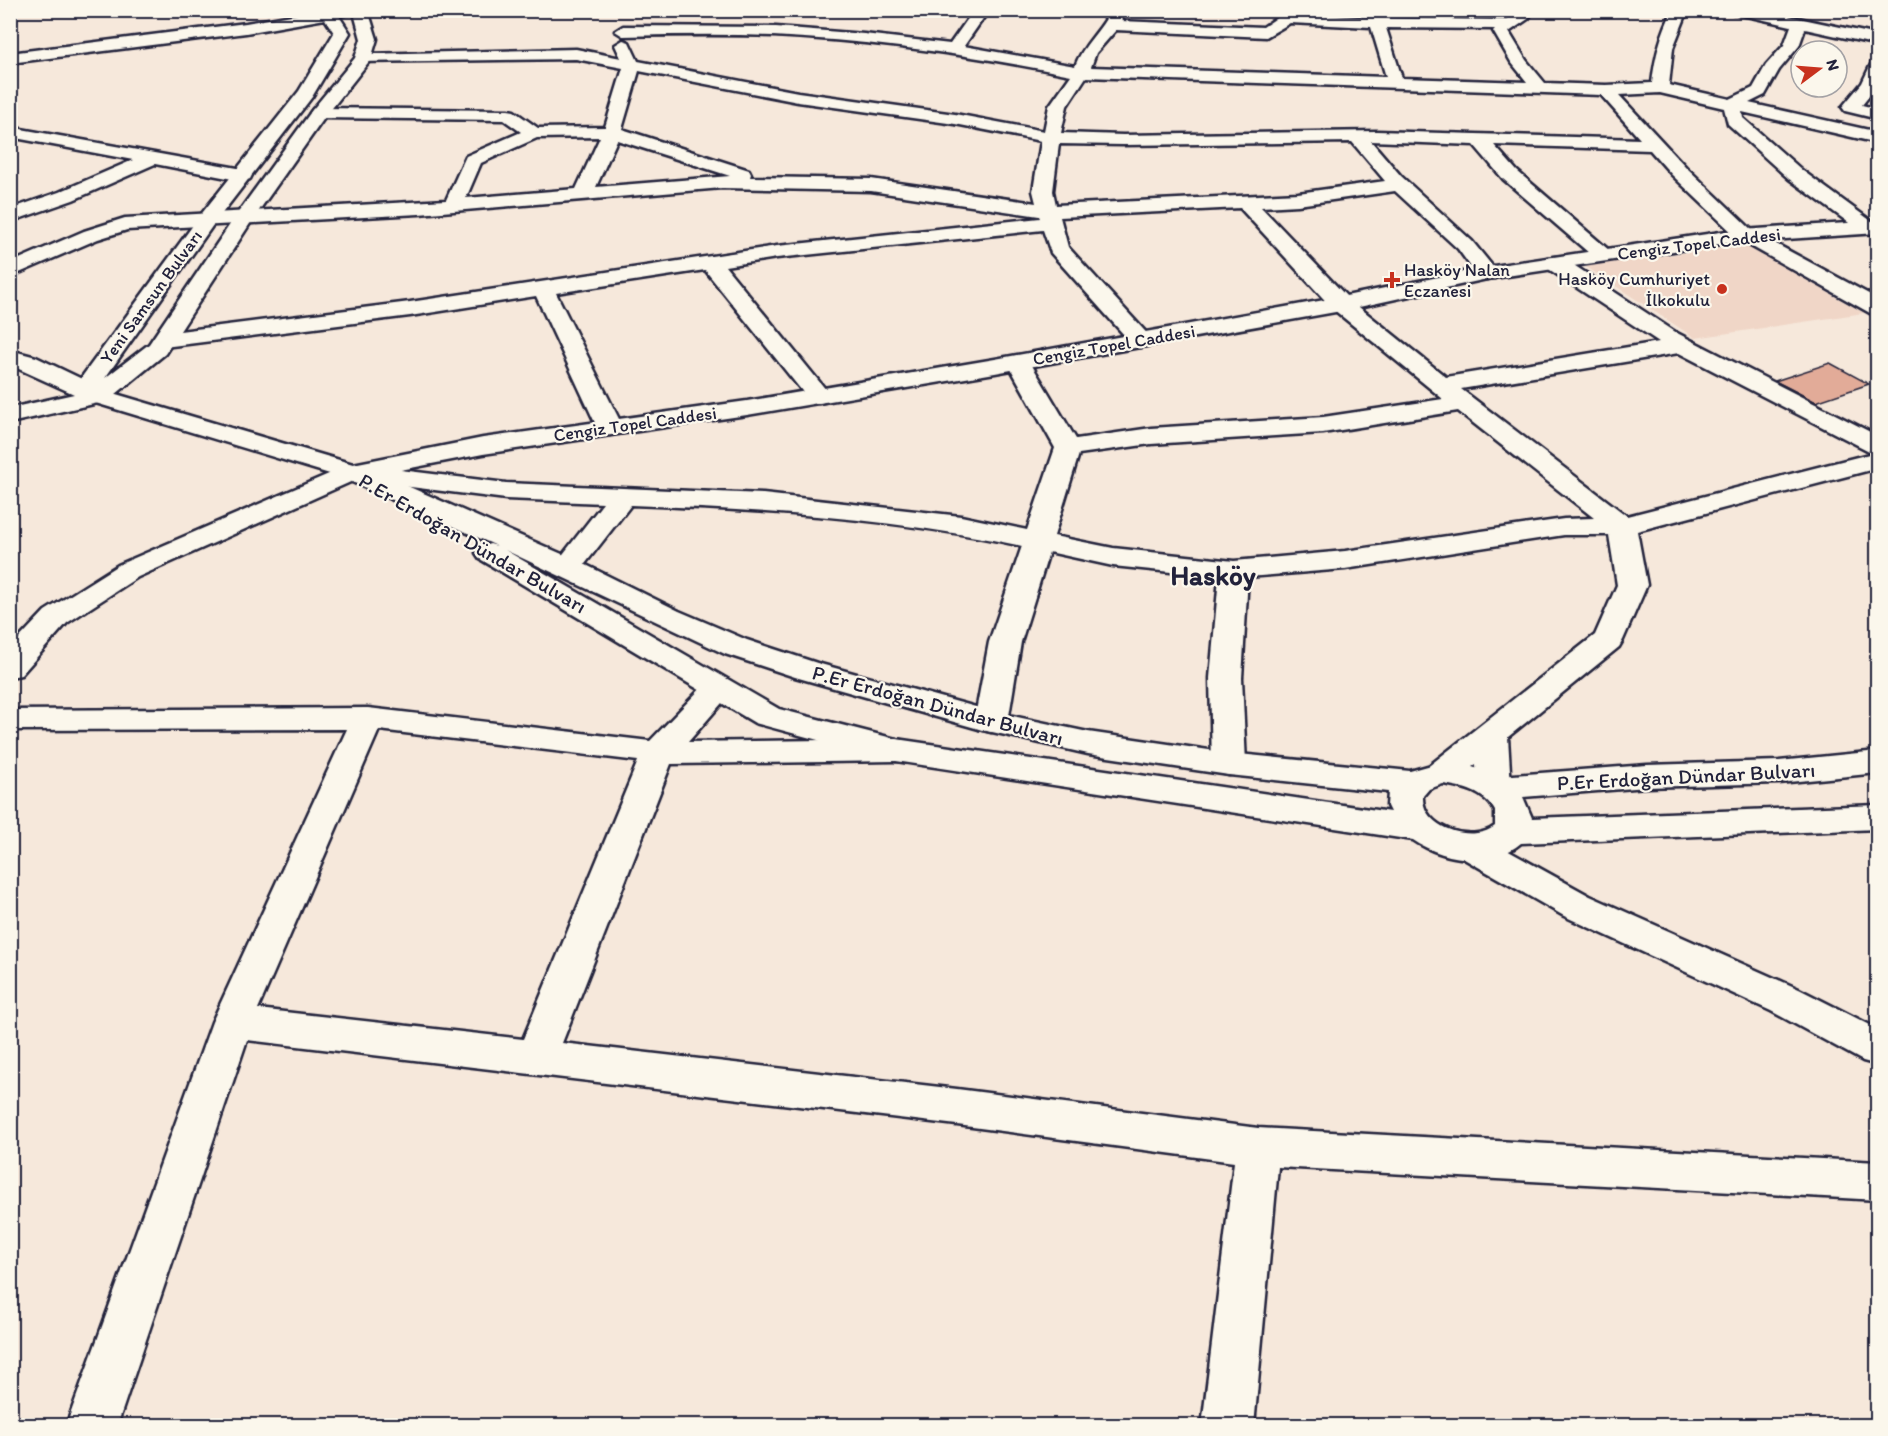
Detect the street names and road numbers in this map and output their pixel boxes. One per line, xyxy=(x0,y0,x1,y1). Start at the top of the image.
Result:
street label: Cengiz Topel Caddesi xyxy=(1616,223,1782,265)
street label: Yeni Samsun Bulvarı xyxy=(95,226,207,368)
street label: Cengiz Topel Caddesi xyxy=(1031,320,1197,370)
street label: Cengiz Topel Caddesi xyxy=(552,402,718,446)
street label: P.Er Erdoğan Dündar Bulvarı xyxy=(355,467,591,619)
street label: P.Er Erdoğan Dündar Bulvarı xyxy=(810,659,1066,751)
street label: P.Er Erdoğan Dündar Bulvarı xyxy=(1556,757,1816,795)

